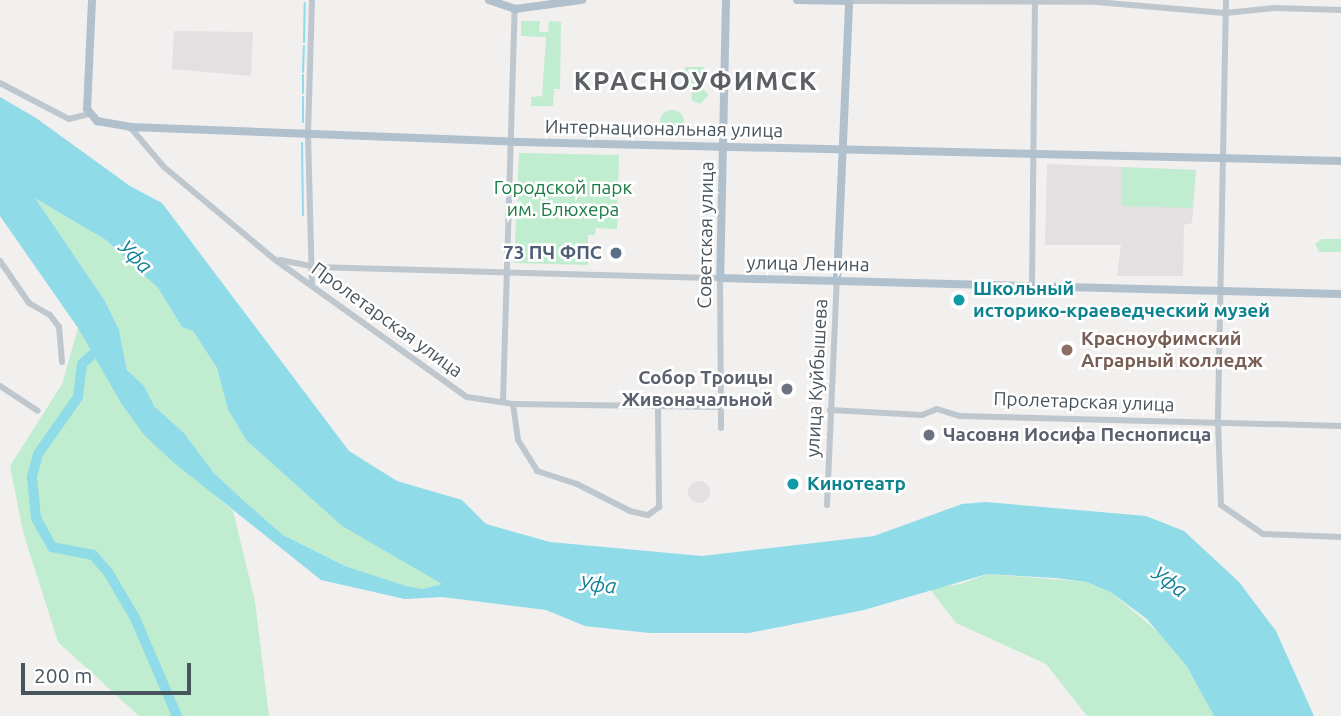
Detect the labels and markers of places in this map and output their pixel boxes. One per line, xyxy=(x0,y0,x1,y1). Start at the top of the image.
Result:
place label: 73 ПЧ ФПС xyxy=(503,242,602,264)
marker: 73 ПЧ ФПС xyxy=(608,245,624,261)
place label: Школьный историко-краеведческий музей xyxy=(973,278,1270,322)
marker: Школьный историко-краеведческий музей xyxy=(951,292,967,308)
place label: Красноуфимский Аграрный колледж xyxy=(1081,328,1263,372)
marker: Красноуфимский Аграрный колледж xyxy=(1059,342,1075,358)
place label: Собор Троицы Живоначальной xyxy=(622,367,773,411)
marker: Собор Троицы Живоначальной xyxy=(779,381,795,397)
place label: Часовня Иосифа Песнописца xyxy=(943,424,1211,446)
marker: Часовня Иосифа Песнописца xyxy=(921,427,937,443)
place label: Кинотеатр xyxy=(807,473,906,495)
marker: Кинотеатр xyxy=(785,476,801,492)

